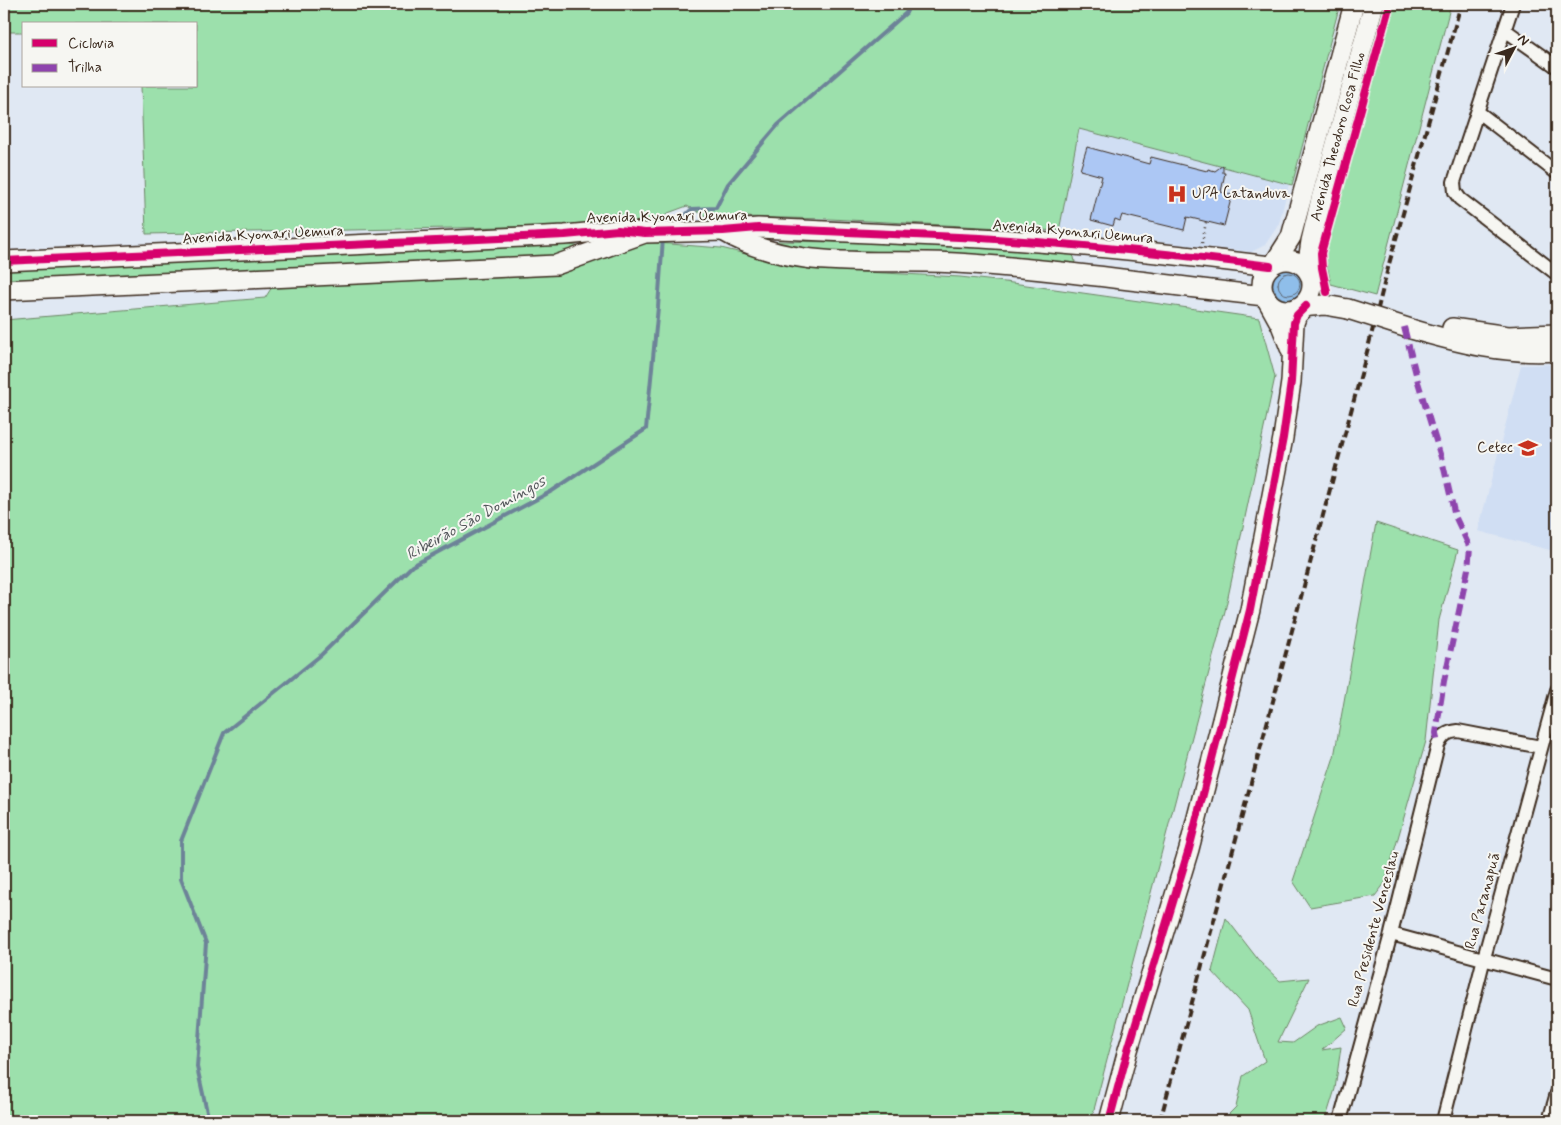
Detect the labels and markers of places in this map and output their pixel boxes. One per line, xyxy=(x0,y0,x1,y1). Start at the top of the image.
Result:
hospital icon: UPA Catanduva xyxy=(1166,183,1188,205)
place label: UPA Catanduva xyxy=(1192,184,1291,204)
school or university icon: Cetec xyxy=(1517,437,1539,459)
place label: Cetec xyxy=(1477,438,1513,458)

